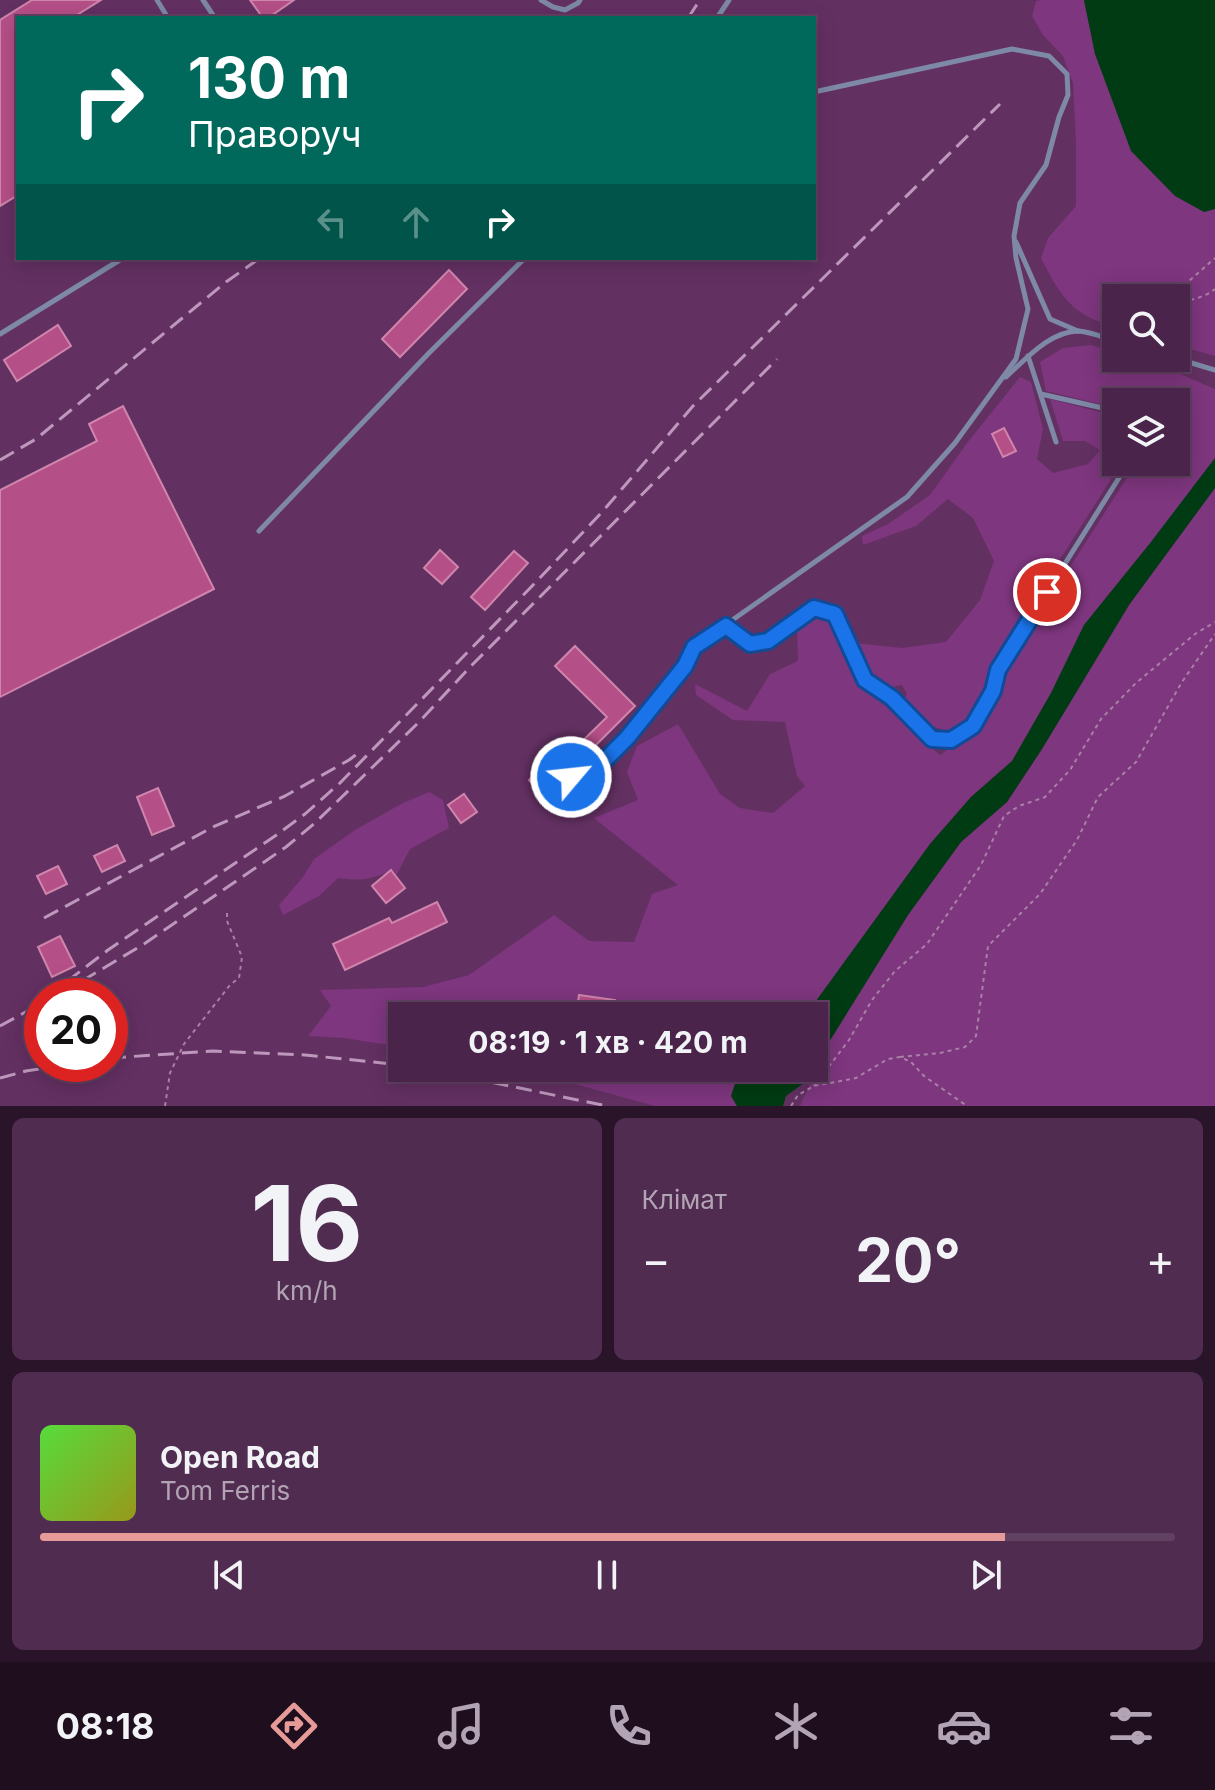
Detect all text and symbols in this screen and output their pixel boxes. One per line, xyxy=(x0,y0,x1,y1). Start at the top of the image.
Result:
text: 130 m xyxy=(188,44,350,112)
icon: right xyxy=(56,48,160,152)
text: Праворуч xyxy=(188,112,361,156)
icon: left xyxy=(310,200,354,244)
icon: ahead xyxy=(394,200,438,244)
icon: right xyxy=(478,200,522,244)
map controls xyxy=(1102,284,1190,476)
button: search xyxy=(1102,284,1190,372)
button: layers xyxy=(1102,388,1190,476)
pin xyxy=(1013,558,1081,626)
icon: arrive xyxy=(1025,570,1069,614)
position arrow xyxy=(529,735,613,819)
speed limit sign: 20 xyxy=(24,978,128,1082)
text: 08:19 · 1 хв · 420 m xyxy=(468,1024,748,1060)
text: 16 xyxy=(251,1160,363,1286)
text: Клімат xyxy=(642,1184,727,1215)
text: 20° xyxy=(855,1224,961,1296)
text: − xyxy=(642,1233,671,1287)
text: + xyxy=(1146,1233,1175,1287)
text: km/h xyxy=(276,1275,338,1306)
text: Open Road xyxy=(160,1439,320,1475)
text: Tom Ferris xyxy=(160,1475,290,1506)
icon: previous xyxy=(207,1553,251,1597)
icon: pause xyxy=(585,1553,629,1597)
icon: next xyxy=(964,1553,1008,1597)
icon: directions xyxy=(266,1698,322,1754)
icon: music xyxy=(433,1698,489,1754)
icon: phone xyxy=(601,1698,657,1754)
icon: climate xyxy=(768,1698,824,1754)
icon: car xyxy=(936,1698,992,1754)
icon: filters xyxy=(1103,1698,1159,1754)
text: 08:18 xyxy=(56,1704,154,1748)

